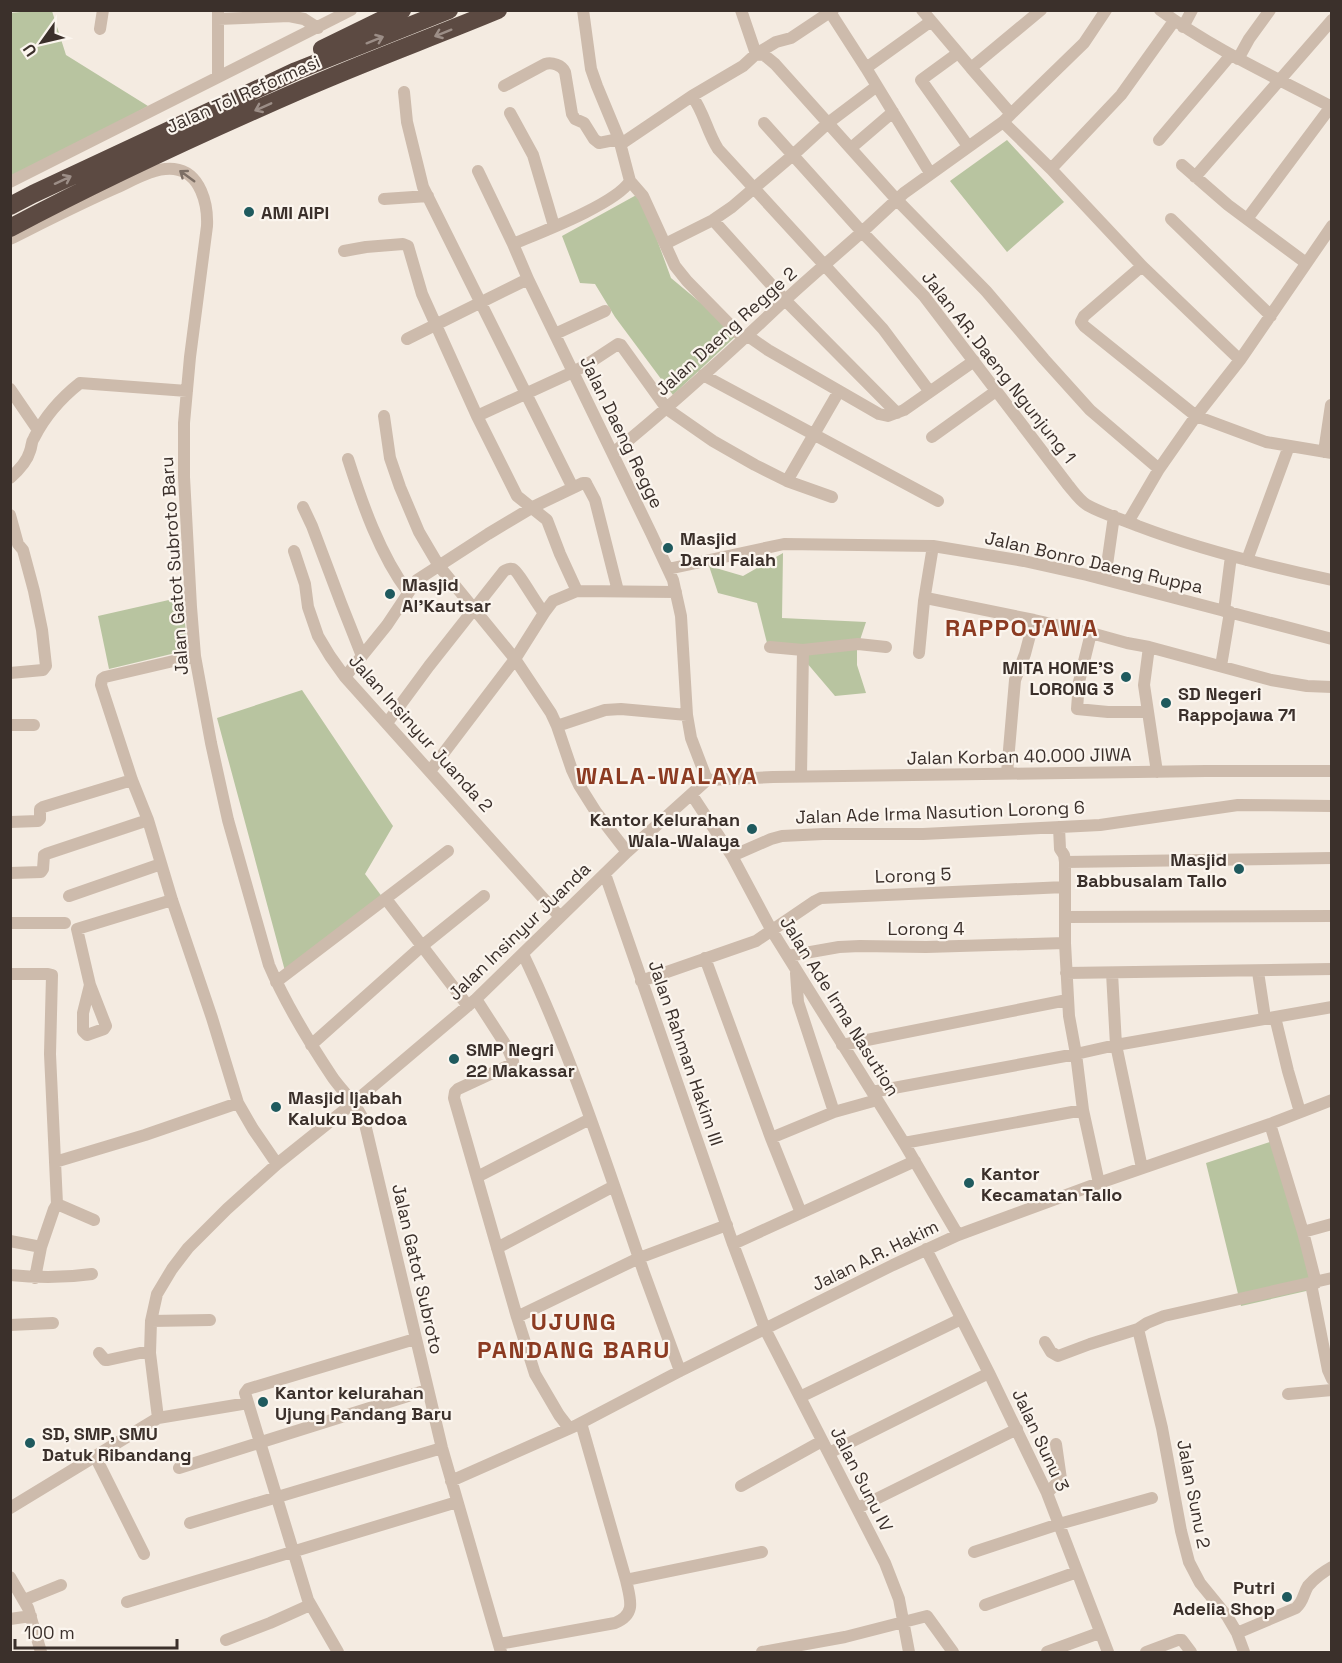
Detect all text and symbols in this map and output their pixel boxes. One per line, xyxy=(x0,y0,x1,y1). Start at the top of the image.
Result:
north arrow xyxy=(12,12,72,72)
one-way arrow xyxy=(435,28,453,39)
one-way arrow xyxy=(365,34,383,45)
text: U xyxy=(18,40,42,60)
street label: Jalan Tol Reformasi xyxy=(162,50,324,138)
one-way arrow xyxy=(254,102,272,113)
one-way arrow xyxy=(179,170,195,182)
one-way arrow xyxy=(53,174,71,185)
place label: AMI AIPI xyxy=(261,201,329,224)
marker: AMI AIPI xyxy=(242,205,256,219)
street label: Jalan Daeng Regge 2 xyxy=(651,262,801,400)
street label: Jalan AR. Daeng Ngunjung 1 xyxy=(917,266,1081,468)
street label: Jalan Daeng Regge xyxy=(575,352,669,512)
street label: Jalan Gatot Subroto Baru xyxy=(155,456,193,676)
street label: Jalan Bonro Daeng Ruppa xyxy=(983,526,1205,598)
place label: Masjid Darul Falah xyxy=(680,527,776,571)
marker: Masjid Darul Falah xyxy=(661,541,675,555)
place label: Masjid Al'Kautsar xyxy=(402,573,491,617)
marker: Masjid Al'Kautsar xyxy=(383,587,397,601)
district label: RAPPOJAWA xyxy=(945,612,1099,643)
street label: Jalan Insinyur Juanda 2 xyxy=(344,649,498,817)
place label: MITA HOME'S LORONG 3 xyxy=(1002,656,1114,700)
marker: MITA HOME'S LORONG 3 xyxy=(1119,670,1133,684)
place label: SD Negeri Rappojawa 71 xyxy=(1178,682,1296,726)
marker: SD Negeri Rappojawa 71 xyxy=(1159,696,1173,710)
street label: Jalan Korban 40.000 JIWA xyxy=(906,743,1132,769)
district label: WALA-WALAYA xyxy=(576,760,758,791)
street label: Jalan Ade Irma Nasution Lorong 6 xyxy=(795,795,1085,829)
place label: Kantor Kelurahan Wala-Walaya xyxy=(590,808,741,852)
marker: Kantor Kelurahan Wala-Walaya xyxy=(745,822,759,836)
place label: Masjid Babbusalam Tallo xyxy=(1076,848,1227,892)
street label: Jalan Insinyur Juanda xyxy=(443,857,595,1005)
street label: Lorong 5 xyxy=(874,862,952,888)
marker: Masjid Babbusalam Tallo xyxy=(1232,862,1246,876)
street label: Jalan Ade Irma Nasution xyxy=(775,912,905,1100)
street label: Lorong 4 xyxy=(888,917,964,940)
street label: Jalan Rahman Hakim III xyxy=(643,957,729,1149)
place label: SMP Negri 22 Makassar xyxy=(466,1038,575,1082)
marker: SMP Negri 22 Makassar xyxy=(447,1052,461,1066)
place label: Masjid Ijabah Kaluku Bodoa xyxy=(288,1086,408,1130)
marker: Masjid Ijabah Kaluku Bodoa xyxy=(269,1100,283,1114)
place label: Kantor Kecamatan Tallo xyxy=(981,1162,1122,1206)
marker: Kantor Kecamatan Tallo xyxy=(962,1176,976,1190)
street label: Jalan Gatot Subroto xyxy=(387,1182,449,1356)
street label: Jalan A.R. Hakim xyxy=(808,1214,942,1296)
district label: UJUNG PANDANG BARU xyxy=(477,1306,671,1365)
place label: Kantor kelurahan Ujung Pandang Baru xyxy=(275,1381,452,1425)
street label: Jalan Sunu 3 xyxy=(1007,1385,1075,1495)
marker: Kantor kelurahan Ujung Pandang Baru xyxy=(256,1395,270,1409)
place label: SD, SMP, SMU Datuk Ribandang xyxy=(42,1422,191,1466)
street label: Jalan Sunu IV xyxy=(826,1422,898,1536)
marker: SD, SMP, SMU Datuk Ribandang xyxy=(23,1436,37,1450)
street label: Jalan Sunu 2 xyxy=(1172,1438,1216,1550)
place label: Putri Adelia Shop xyxy=(1173,1576,1275,1620)
marker: Putri Adelia Shop xyxy=(1280,1590,1294,1604)
scale bar xyxy=(15,1612,177,1650)
text: 100 m xyxy=(24,1621,75,1644)

